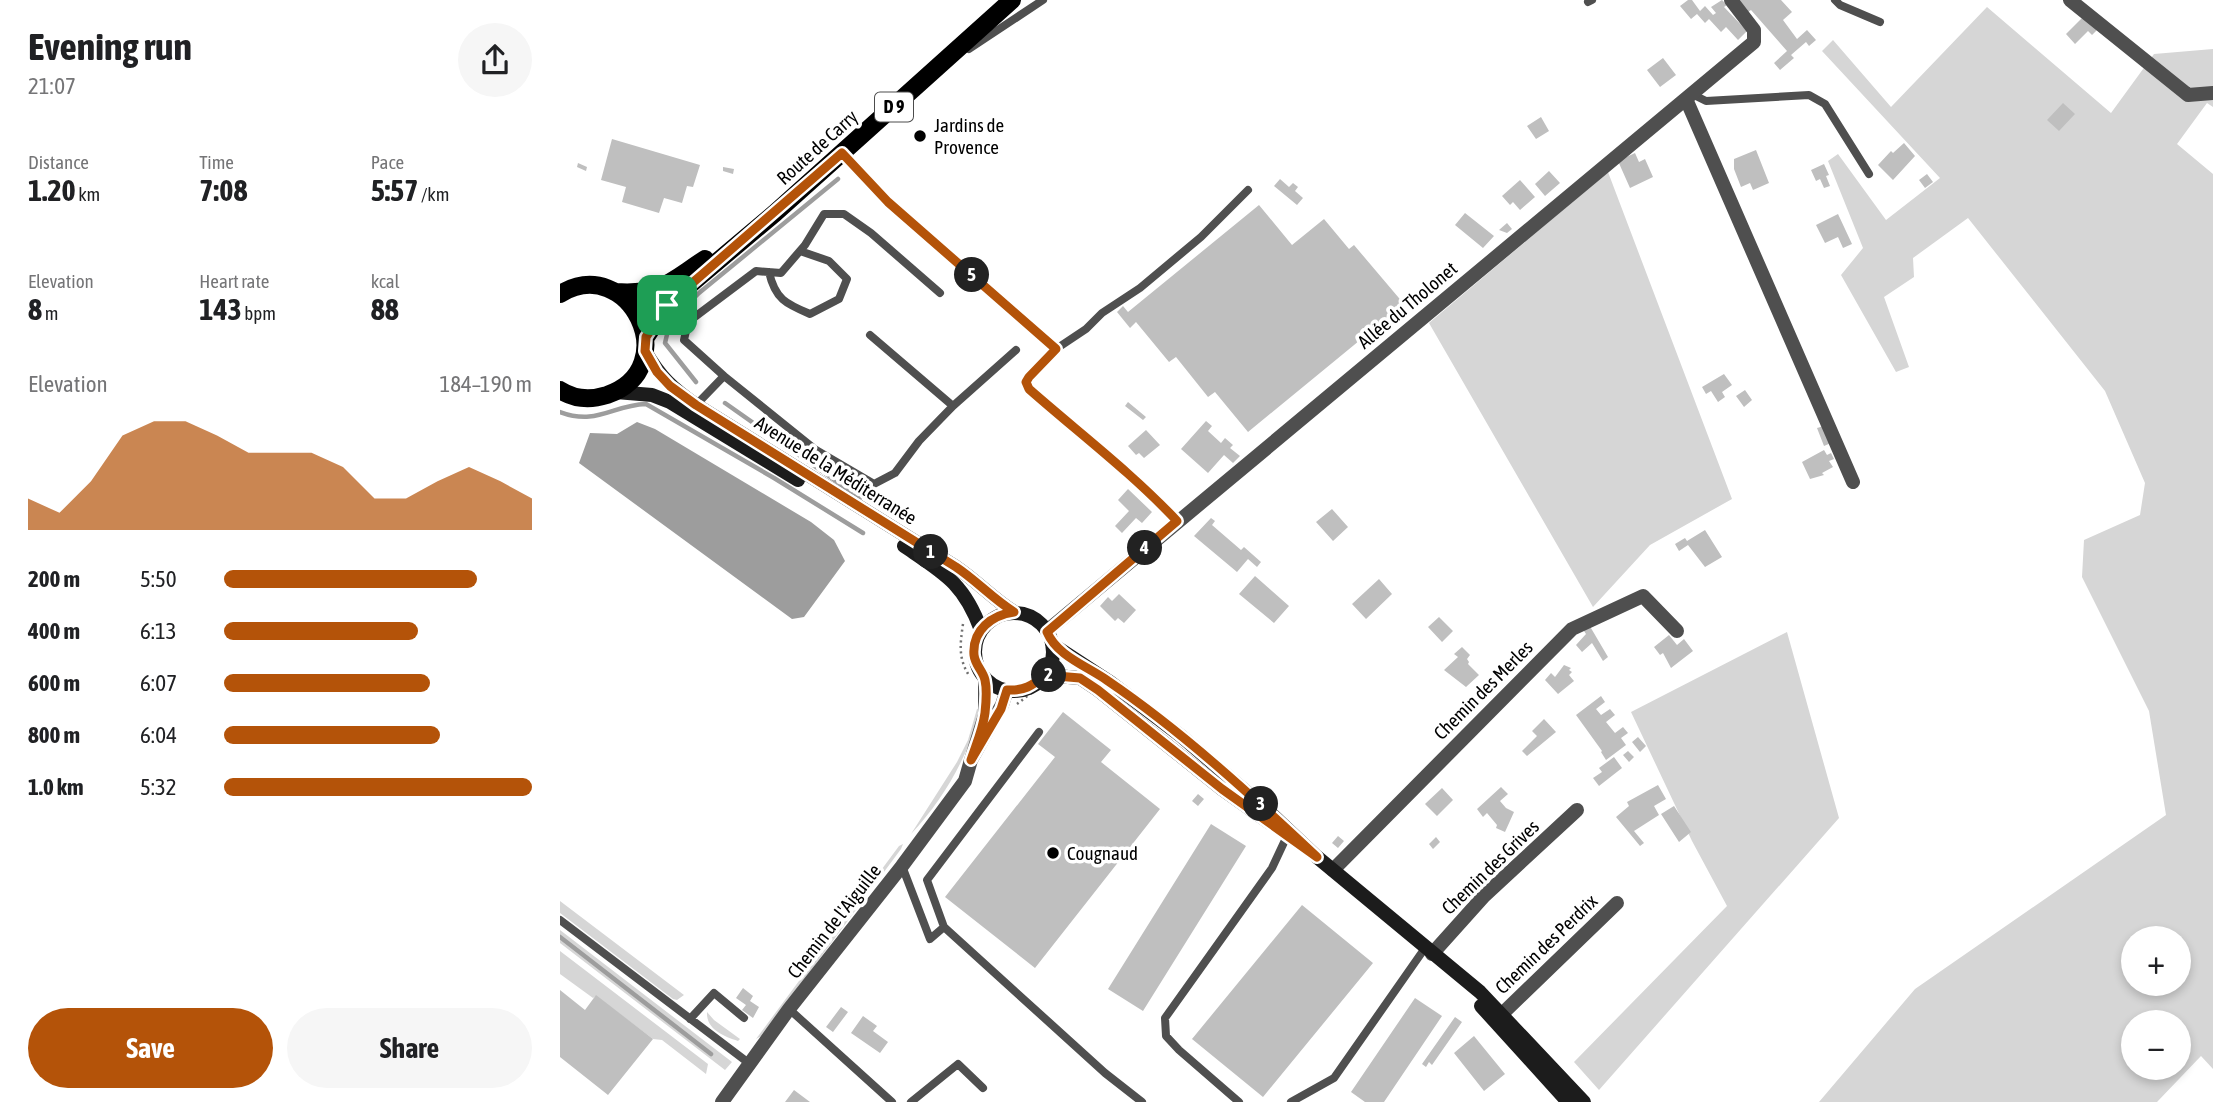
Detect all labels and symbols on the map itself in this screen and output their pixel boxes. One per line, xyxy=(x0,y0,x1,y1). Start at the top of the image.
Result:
road number: D 9 xyxy=(875,92,913,122)
street label: Route de Carry xyxy=(772,105,862,189)
place label: Jardins de Provence xyxy=(934,114,1004,158)
marker: Jardins de Provence xyxy=(912,128,928,144)
street label: Allée du Tholonet xyxy=(1353,257,1461,353)
pin: 5 xyxy=(954,258,990,292)
pin xyxy=(637,275,697,335)
street label: Avenue de la Méditerranée xyxy=(751,411,921,529)
pin: 4 xyxy=(1128,530,1162,566)
pin: 1 xyxy=(914,534,948,570)
street label: Chemin des Merles xyxy=(1429,636,1537,744)
pin: 2 xyxy=(1032,658,1066,692)
pin: 3 xyxy=(1244,786,1278,822)
street label: Chemin des Grives xyxy=(1437,815,1543,919)
place label: Cougnaud xyxy=(1067,842,1138,864)
marker: Cougnaud xyxy=(1045,845,1061,861)
street label: Chemin de l'Aiguille xyxy=(783,860,885,982)
street label: Chemin des Perdrix xyxy=(1490,890,1602,998)

